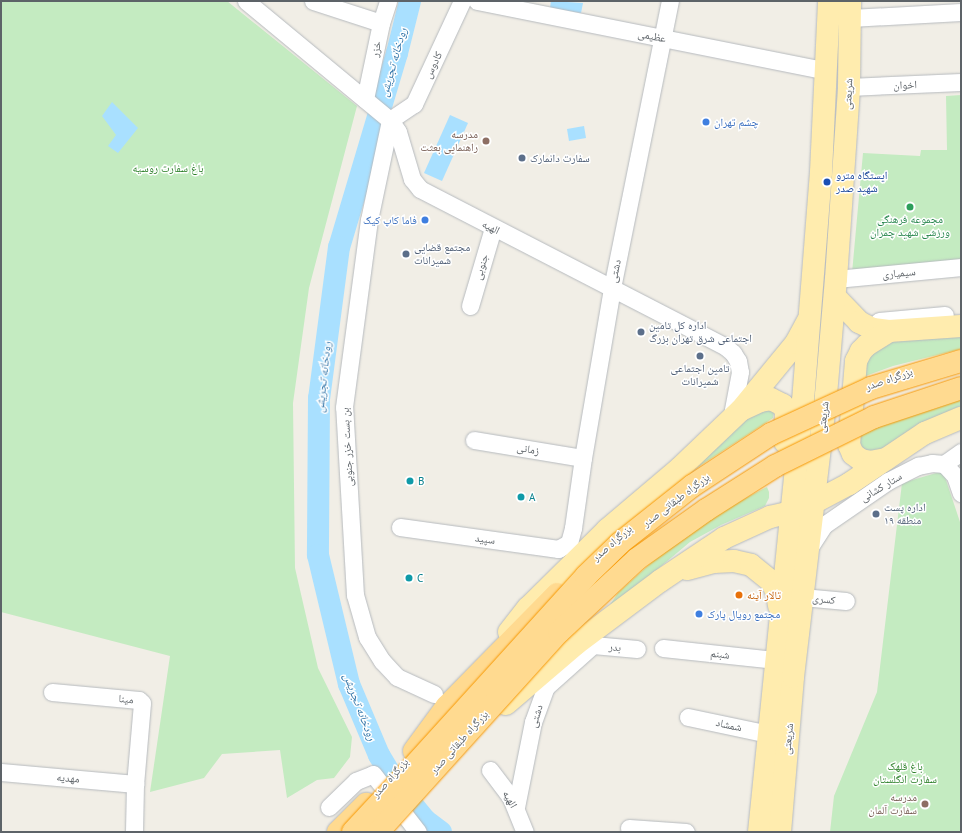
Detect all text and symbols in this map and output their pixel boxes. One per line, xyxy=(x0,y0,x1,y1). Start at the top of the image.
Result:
water label: رودخانه تجریش xyxy=(376,26,410,98)
street label: عظیمی xyxy=(637,27,667,45)
street label: خزر xyxy=(368,40,384,58)
street label: کادوس xyxy=(421,49,445,81)
street label: شریعتی xyxy=(841,78,855,110)
street label: اخوان xyxy=(893,78,917,92)
place label: چشم تهران xyxy=(714,115,759,129)
marker: چشم تهران xyxy=(701,117,711,127)
place label: مدرسه راهنمایی بعثت xyxy=(420,128,478,154)
marker: مدرسه راهنمایی بعثت xyxy=(481,136,491,146)
place label: سفارت دانمارک xyxy=(530,151,590,165)
marker: سفارت دانمارک xyxy=(517,153,527,163)
park label: باغ سفارت روسیه xyxy=(133,161,203,175)
place label: ایستگاه مترو شهید صدر xyxy=(836,169,887,195)
marker: ایستگاه مترو شهید صدر xyxy=(821,176,833,188)
marker: مجموعه فرهنگی ورزشی شهید چمران xyxy=(905,202,915,212)
place label: فاما کاپ کیک xyxy=(363,213,417,227)
place label: مجموعه فرهنگی ورزشی شهید چمران xyxy=(870,213,950,239)
marker: فاما کاپ کیک xyxy=(420,215,430,225)
street label: الهیه xyxy=(480,217,502,237)
place label: مجتمع قضایی شمیرانات xyxy=(414,241,470,267)
marker: مجتمع قضایی شمیرانات xyxy=(401,249,411,259)
street label: جنوبی xyxy=(471,253,491,281)
street label: دشتی xyxy=(606,258,624,284)
street label: سیمیاری xyxy=(882,265,916,281)
place label: اداره کل تامین اجتماعی شرق تهران بزرگ xyxy=(649,319,752,345)
marker: اداره کل تامین اجتماعی شرق تهران بزرگ xyxy=(636,327,646,337)
water label: رودخانه تجریش xyxy=(312,341,334,413)
marker: تامین اجتماعی شمیرانات xyxy=(695,351,705,361)
place label: تامین اجتماعی شمیرانات xyxy=(671,362,729,388)
street label: بزرگراه صدر xyxy=(864,365,914,393)
street label: شریعتی xyxy=(815,401,831,433)
street label: بن بست خزر جنوبی xyxy=(338,407,356,487)
street label: زمانی xyxy=(516,441,540,457)
street label: ستار کشانی xyxy=(858,469,904,505)
street label: بزرگراه طبقاتی صدر xyxy=(640,470,712,530)
place label: B xyxy=(418,474,424,488)
marker: B xyxy=(405,476,415,486)
place label: A xyxy=(529,490,535,504)
marker: A xyxy=(516,492,526,502)
place label: اداره پست منطقه ۱۹ xyxy=(884,501,926,527)
marker: اداره پست منطقه ۱۹ xyxy=(871,509,881,519)
street label: بزرگراه صدر xyxy=(589,522,635,564)
street label: سپید xyxy=(474,531,496,547)
place label: C xyxy=(417,571,423,585)
marker: C xyxy=(404,573,414,583)
place label: تالار آینه xyxy=(747,588,781,602)
marker: تالار آینه xyxy=(734,590,744,600)
street label: کسری xyxy=(812,591,836,607)
place label: مجتمع رویال پارک xyxy=(707,607,780,621)
marker: مجتمع رویال پارک xyxy=(694,609,704,619)
street label: بدر xyxy=(608,640,622,654)
street label: شبنم xyxy=(710,646,730,662)
water label: رودخانه تجریش xyxy=(341,671,379,743)
street label: مینا xyxy=(118,692,134,706)
street label: دشتی xyxy=(526,703,546,729)
street label: بزرگراه طبقاتی صدر xyxy=(427,708,491,776)
street label: شمشاد xyxy=(715,716,743,734)
street label: شریعتی xyxy=(780,723,796,755)
street label: بزرگراه صدر xyxy=(369,755,411,801)
park label: باغ قلهک سفارت انگلستان xyxy=(873,760,937,786)
street label: مهدیه xyxy=(56,770,80,786)
street label: الهیه xyxy=(500,788,520,810)
place label: مدرسه سفارت آلمان xyxy=(868,791,917,817)
marker: مدرسه سفارت آلمان xyxy=(920,799,930,809)

